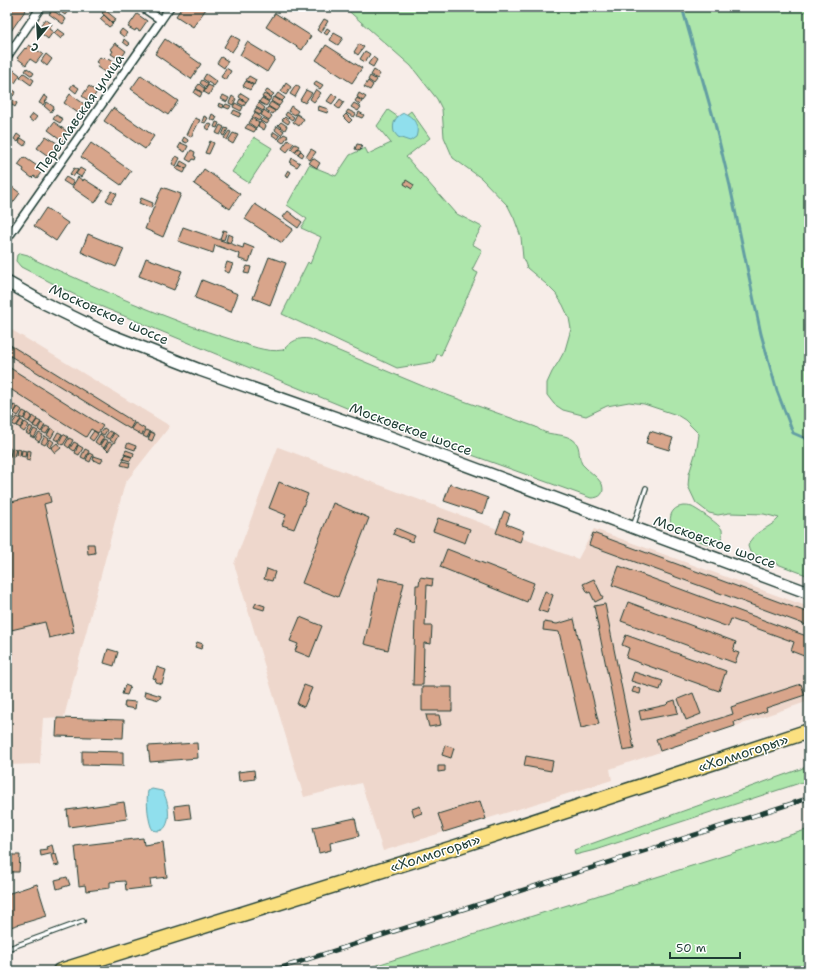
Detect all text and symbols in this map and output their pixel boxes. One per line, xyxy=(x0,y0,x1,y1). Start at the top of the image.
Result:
north arrow xyxy=(18,18,58,58)
text: С xyxy=(29,39,41,55)
street label: Переславская улица xyxy=(32,50,128,176)
street label: Московское шоссе xyxy=(46,279,172,349)
street label: Московское шоссе xyxy=(347,398,475,460)
street label: Московское шоссе xyxy=(651,511,779,573)
street label: «Холмогоры» xyxy=(696,730,791,776)
street label: «Холмогоры» xyxy=(388,830,483,876)
scale bar xyxy=(670,934,740,960)
text: 50 m xyxy=(676,940,706,956)

